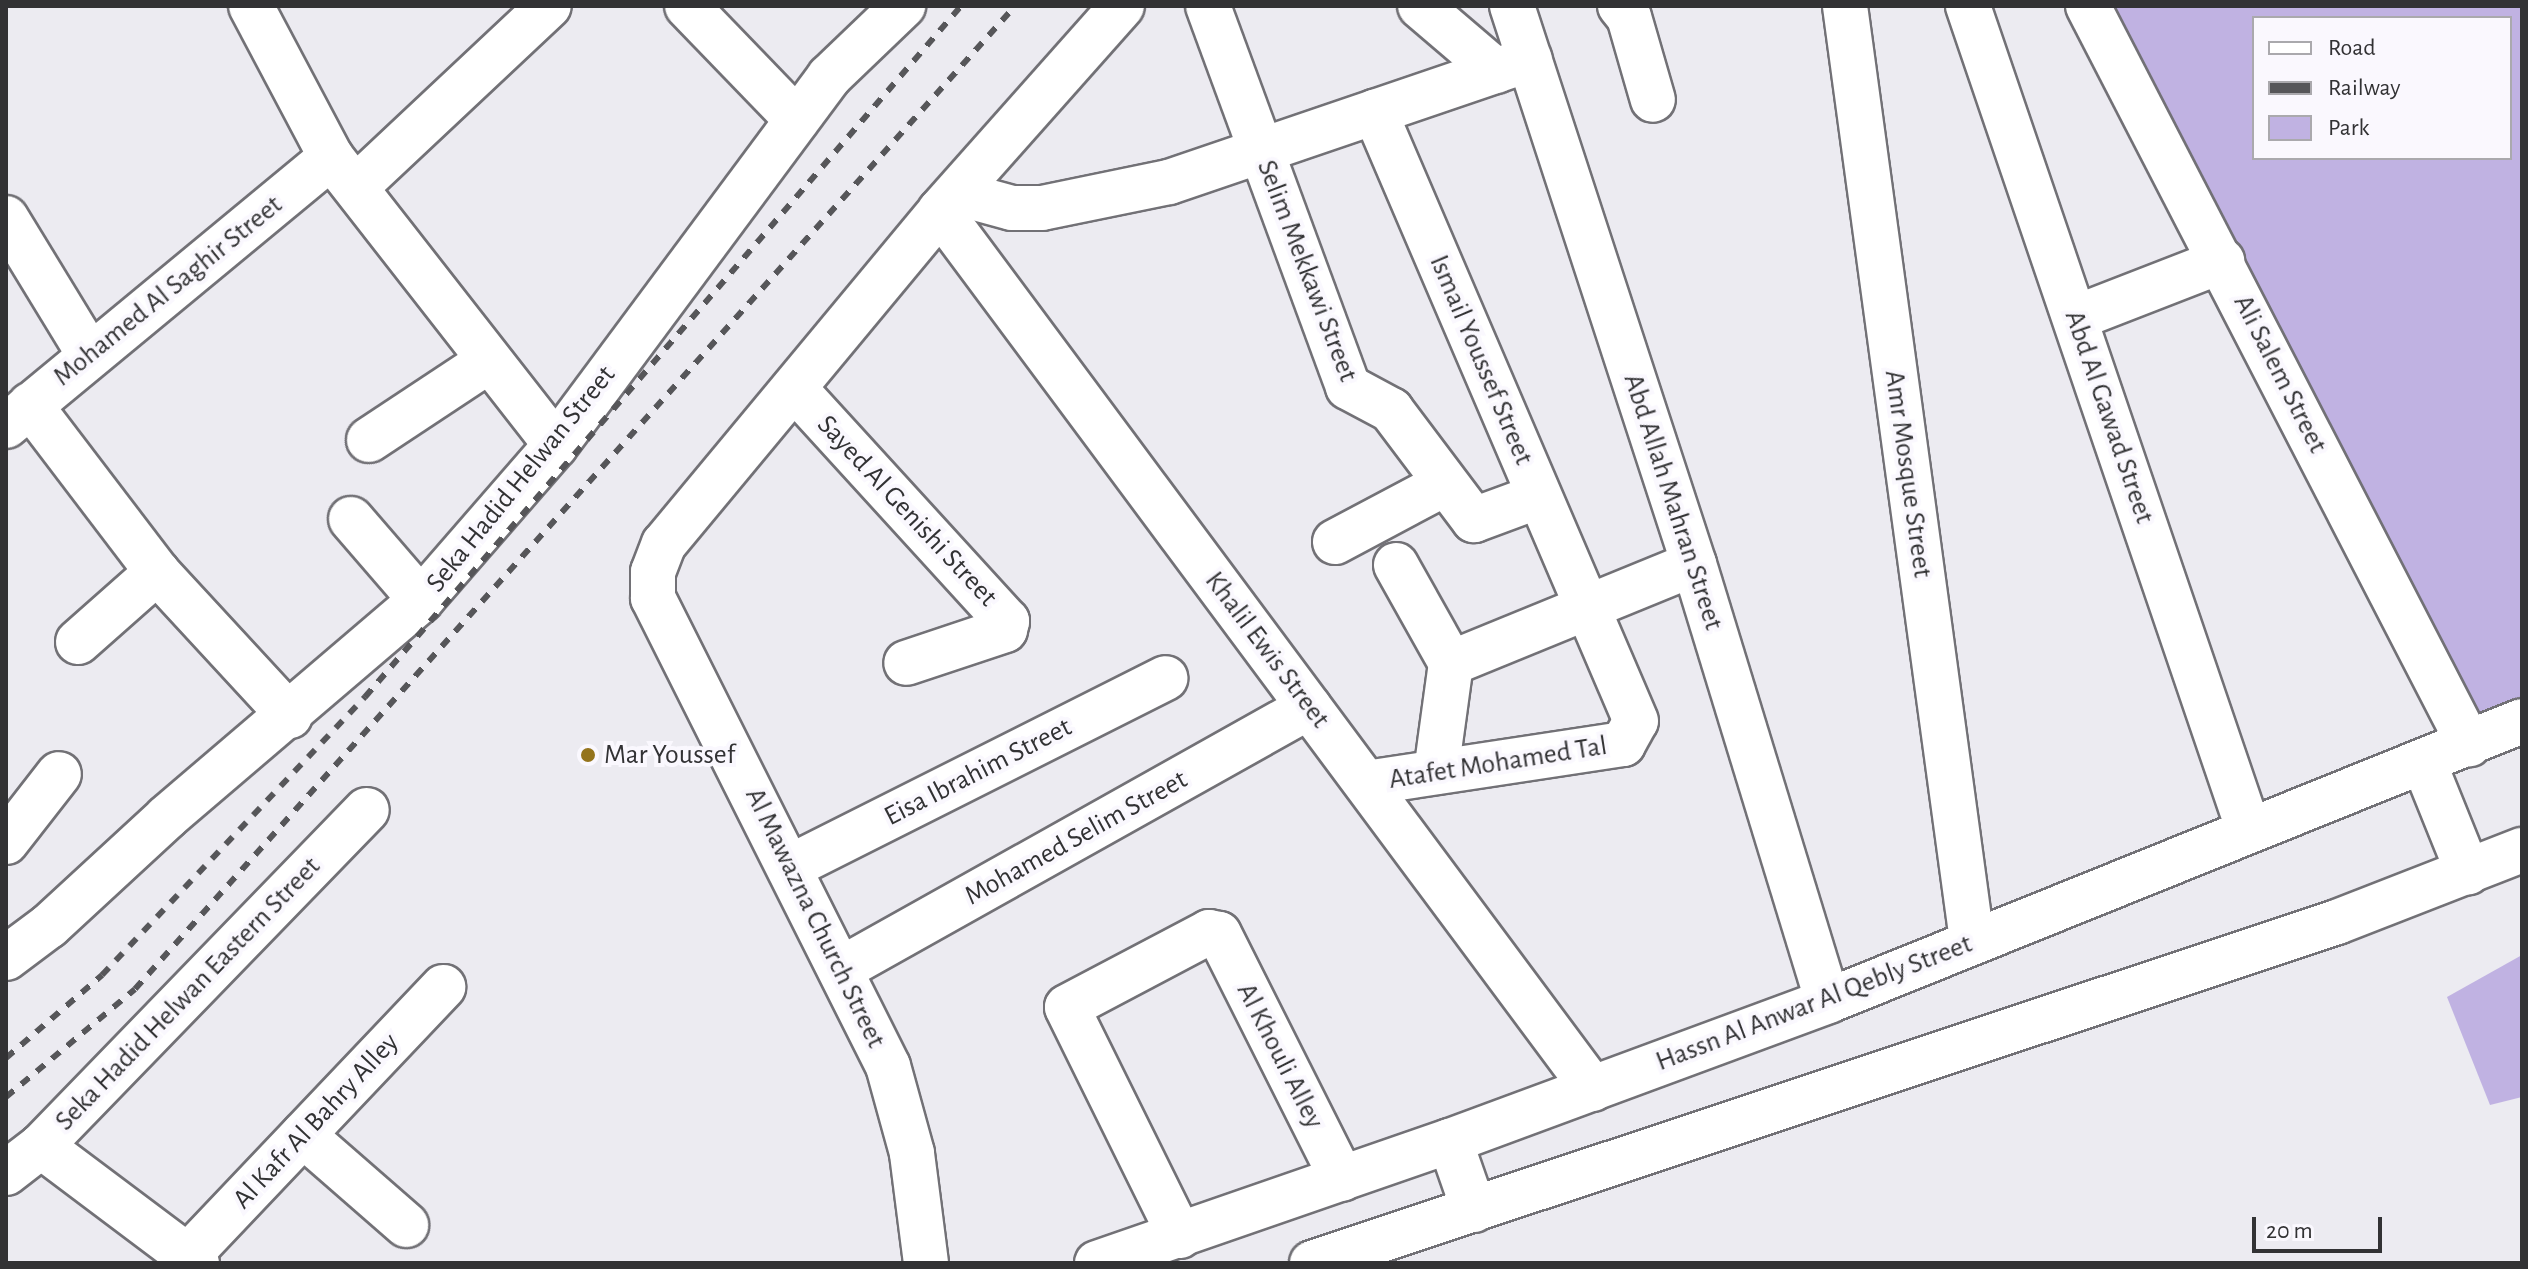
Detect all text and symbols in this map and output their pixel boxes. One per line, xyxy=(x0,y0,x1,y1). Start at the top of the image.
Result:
legend xyxy=(2252,16,2512,160)
text: Road xyxy=(2328,36,2376,60)
text: Railway xyxy=(2328,76,2400,100)
text: Park xyxy=(2328,116,2369,140)
street label: Selim Mekkawi Street xyxy=(1249,156,1365,386)
street label: Mohamed Al Saghir Street xyxy=(47,188,289,394)
street label: Ismail Youssef Street xyxy=(1422,250,1540,470)
street label: Ali Salem Street xyxy=(2226,289,2334,459)
street label: Abd Al Gawad Street xyxy=(2057,306,2161,528)
street label: Seka Hadid Helwan Street xyxy=(419,359,623,599)
street label: Amr Mosque Street xyxy=(1877,368,1939,580)
street label: Abd Allah Mahran Street xyxy=(1616,370,1730,634)
street label: Sayed Al Genishi Street xyxy=(810,408,1004,614)
street label: Khalil Ewis Street xyxy=(1197,565,1337,735)
street label: Eisa Ibrahim Street xyxy=(879,710,1077,834)
street label: Atafet Mohamed Tal xyxy=(1387,729,1609,797)
place label: Mar Youssef xyxy=(604,738,735,772)
marker: Mar Youssef xyxy=(579,746,597,764)
street label: Mohamed Selim Street xyxy=(959,763,1193,913)
street label: Al Mawazna Church Street xyxy=(737,783,893,1053)
street label: Seka Hadid Helwan Eastern Street xyxy=(48,850,328,1138)
street label: Hassn Al Anwar Al Qebly Street xyxy=(1651,927,1977,1079)
street label: Al Khouli Alley xyxy=(1229,978,1331,1134)
street label: Al Kafr Al Bahry Alley xyxy=(226,1026,406,1216)
scale bar xyxy=(2256,1201,2386,1251)
text: 20 m xyxy=(2266,1219,2313,1243)

